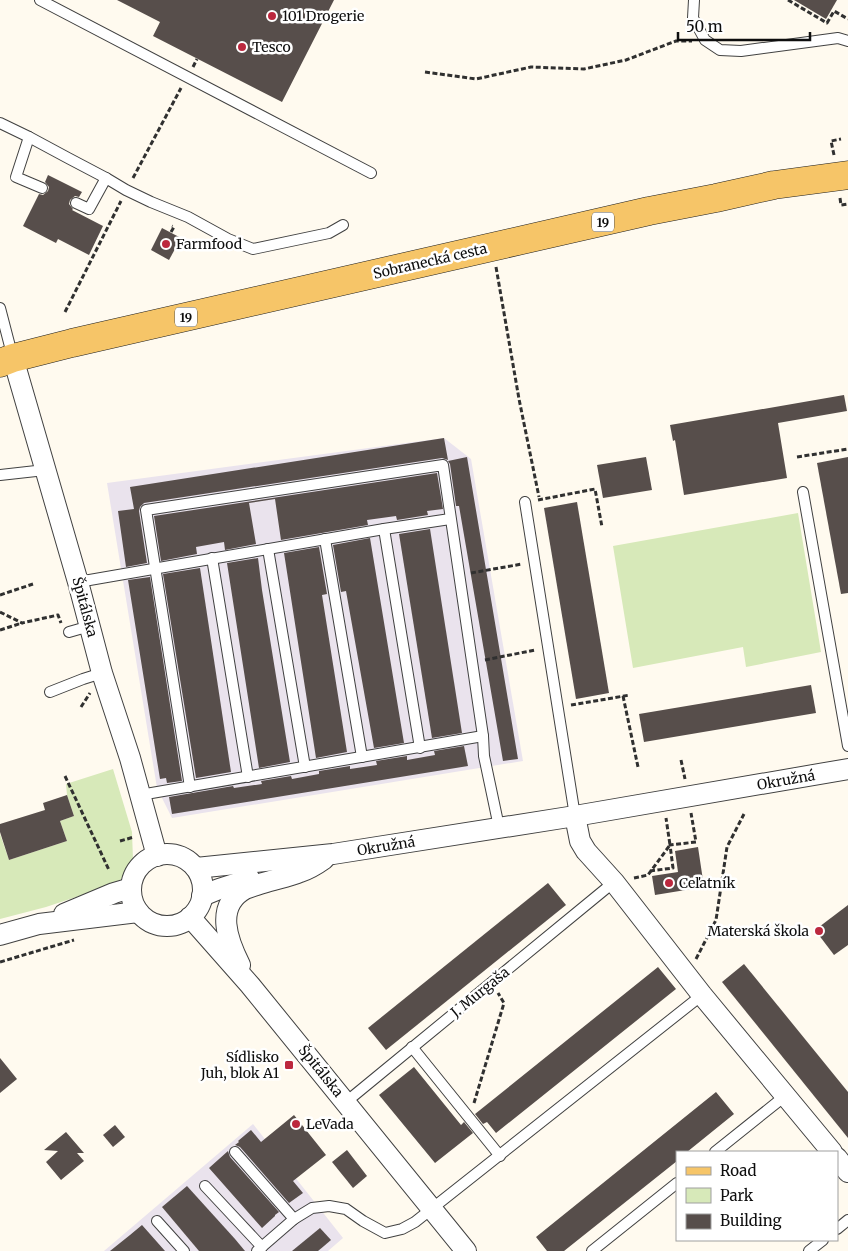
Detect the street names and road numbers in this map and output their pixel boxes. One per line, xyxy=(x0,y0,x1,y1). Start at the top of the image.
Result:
road number: 19 xyxy=(592,212,614,232)
street label: Sobranecká cesta xyxy=(371,239,489,283)
road number: 19 xyxy=(175,308,197,326)
street label: Špitálska xyxy=(68,575,102,640)
street label: Okružná xyxy=(756,766,817,794)
street label: Okružná xyxy=(356,832,417,859)
street label: J. Murgaša xyxy=(446,963,513,1022)
street label: Špitálska xyxy=(295,1041,348,1101)

